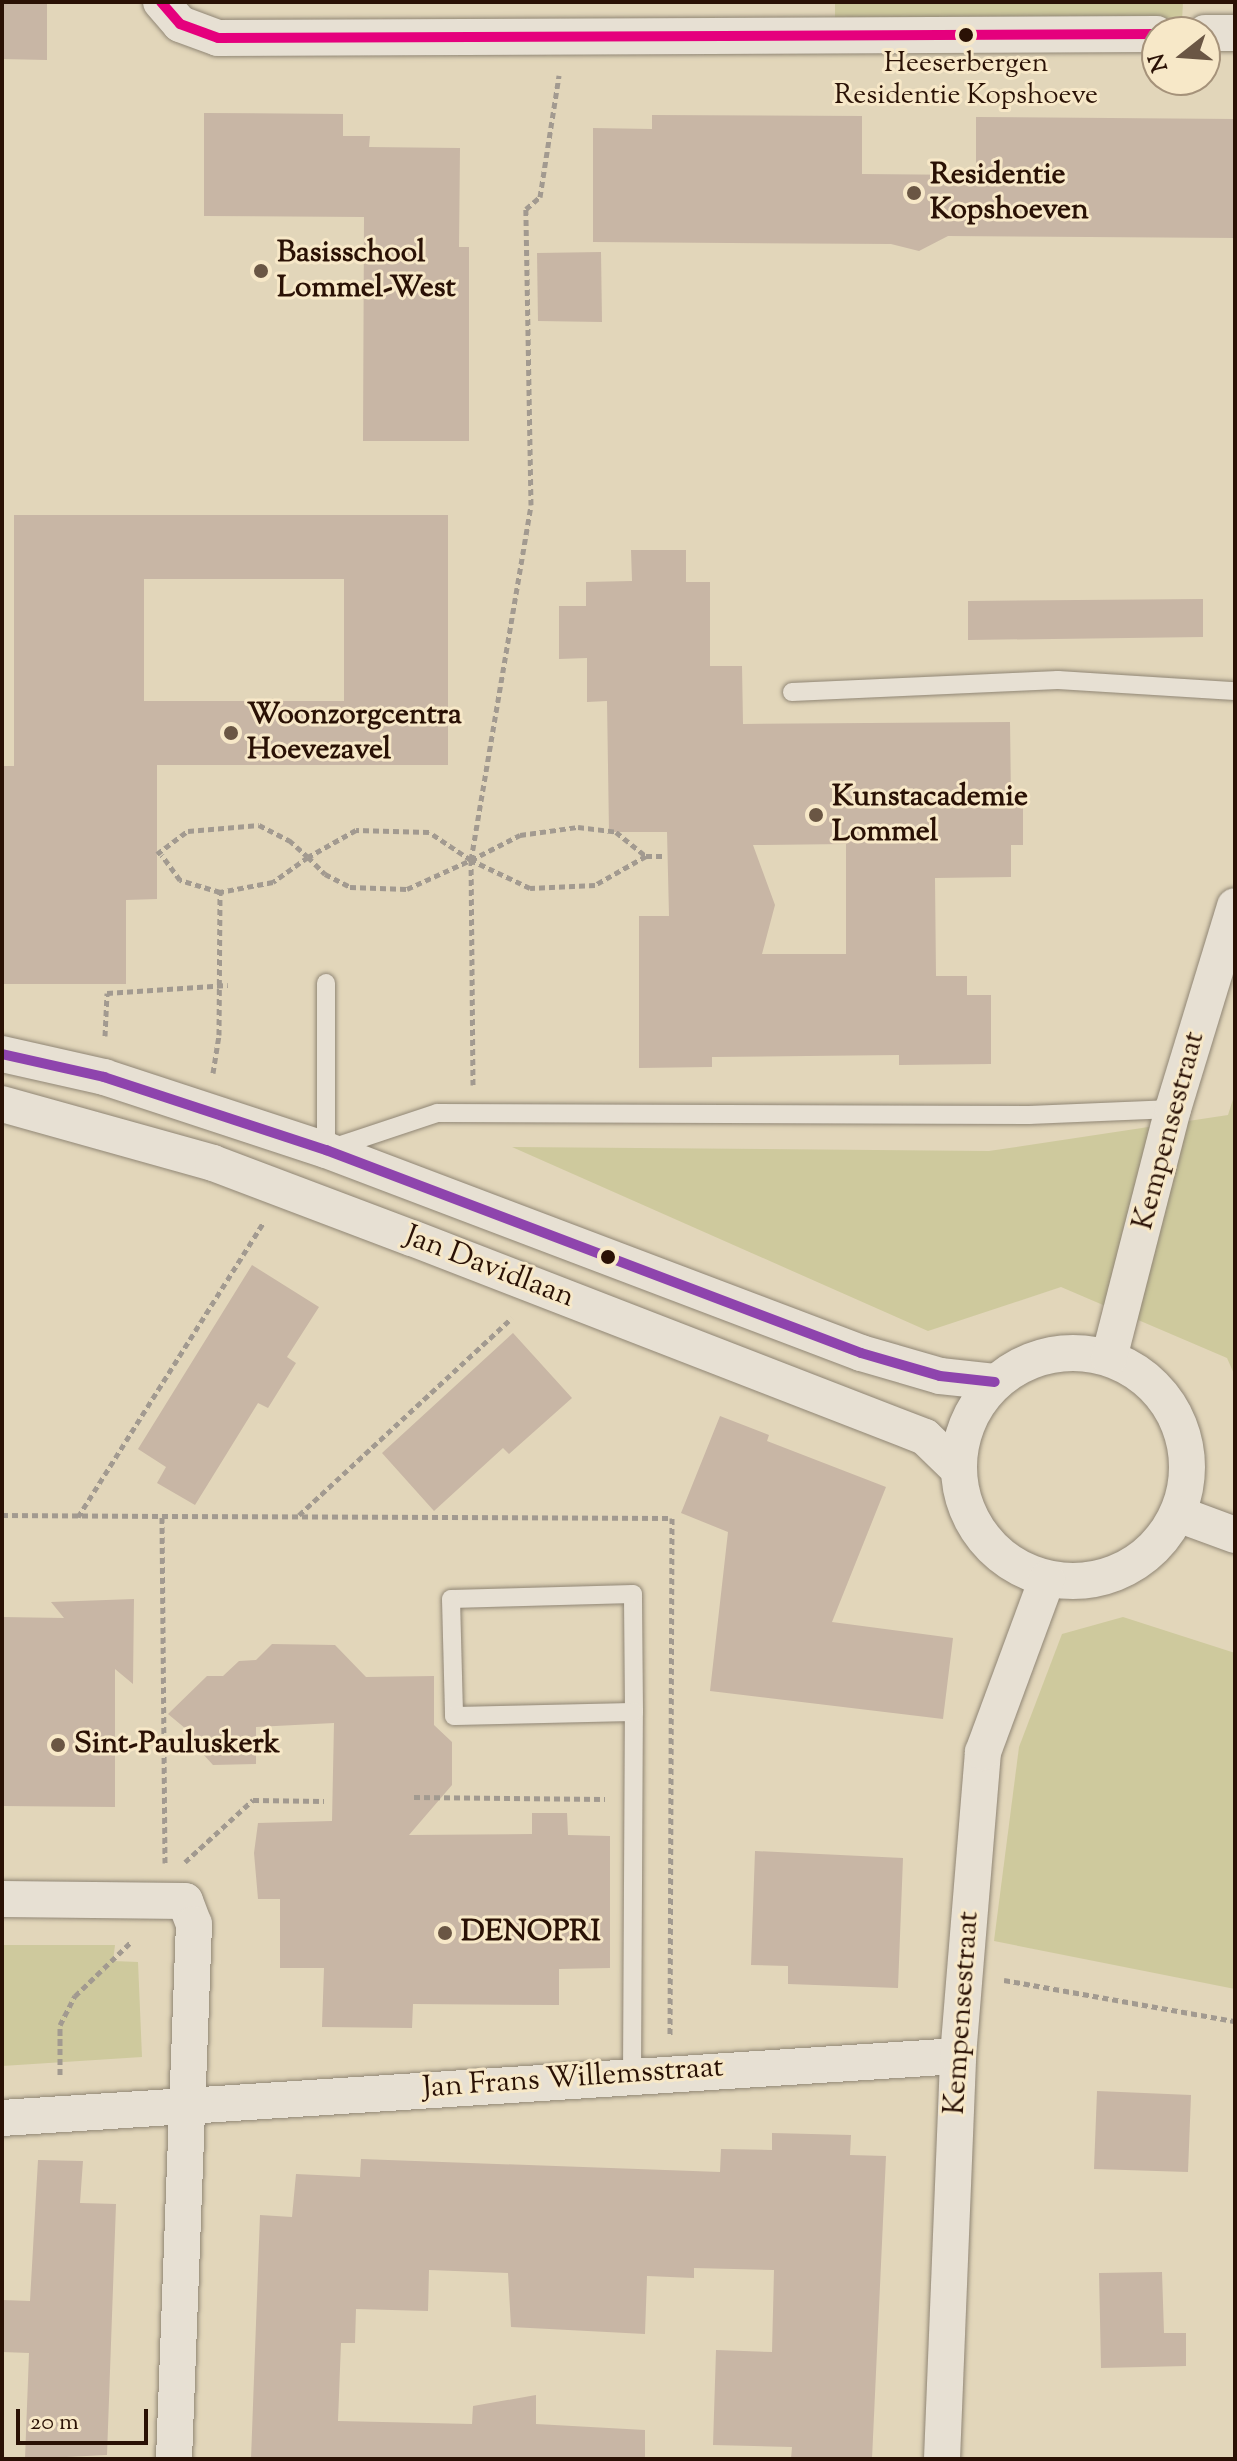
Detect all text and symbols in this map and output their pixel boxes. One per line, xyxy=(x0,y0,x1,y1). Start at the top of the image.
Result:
north arrow xyxy=(1141,16,1221,96)
marker: Heeserbergen Residentie Kopshoeve xyxy=(958,27,974,43)
place label: Heeserbergen Residentie Kopshoeve xyxy=(834,47,1098,113)
text: N xyxy=(1142,49,1178,76)
place label: Residentie Kopshoeven xyxy=(930,158,1089,228)
marker: Residentie Kopshoeven xyxy=(905,184,923,202)
place label: Basisschool Lommel-West xyxy=(277,236,456,306)
marker: Basisschool Lommel-West xyxy=(252,262,270,280)
place label: Woonzorgcentra Hoevezavel xyxy=(247,698,462,768)
marker: Woonzorgcentra Hoevezavel xyxy=(222,724,240,742)
place label: Kunstacademie Lommel xyxy=(832,780,1028,850)
marker: Kunstacademie Lommel xyxy=(807,806,825,824)
street label: Kempensestraat xyxy=(1126,1028,1214,1234)
street label: Jan Davidlaan xyxy=(399,1219,579,1317)
unlabelled marker xyxy=(600,1249,616,1265)
place label: Sint-Pauluskerk xyxy=(74,1727,280,1763)
marker: Sint-Pauluskerk xyxy=(49,1736,67,1754)
street label: Kempensestraat xyxy=(938,1910,988,2116)
place label: DENOPRI xyxy=(461,1915,601,1951)
marker: DENOPRI xyxy=(436,1924,454,1942)
street label: Jan Frans Willemsstraat xyxy=(421,2051,725,2107)
scale bar xyxy=(20,2393,152,2443)
text: 20 m xyxy=(30,2406,79,2440)

